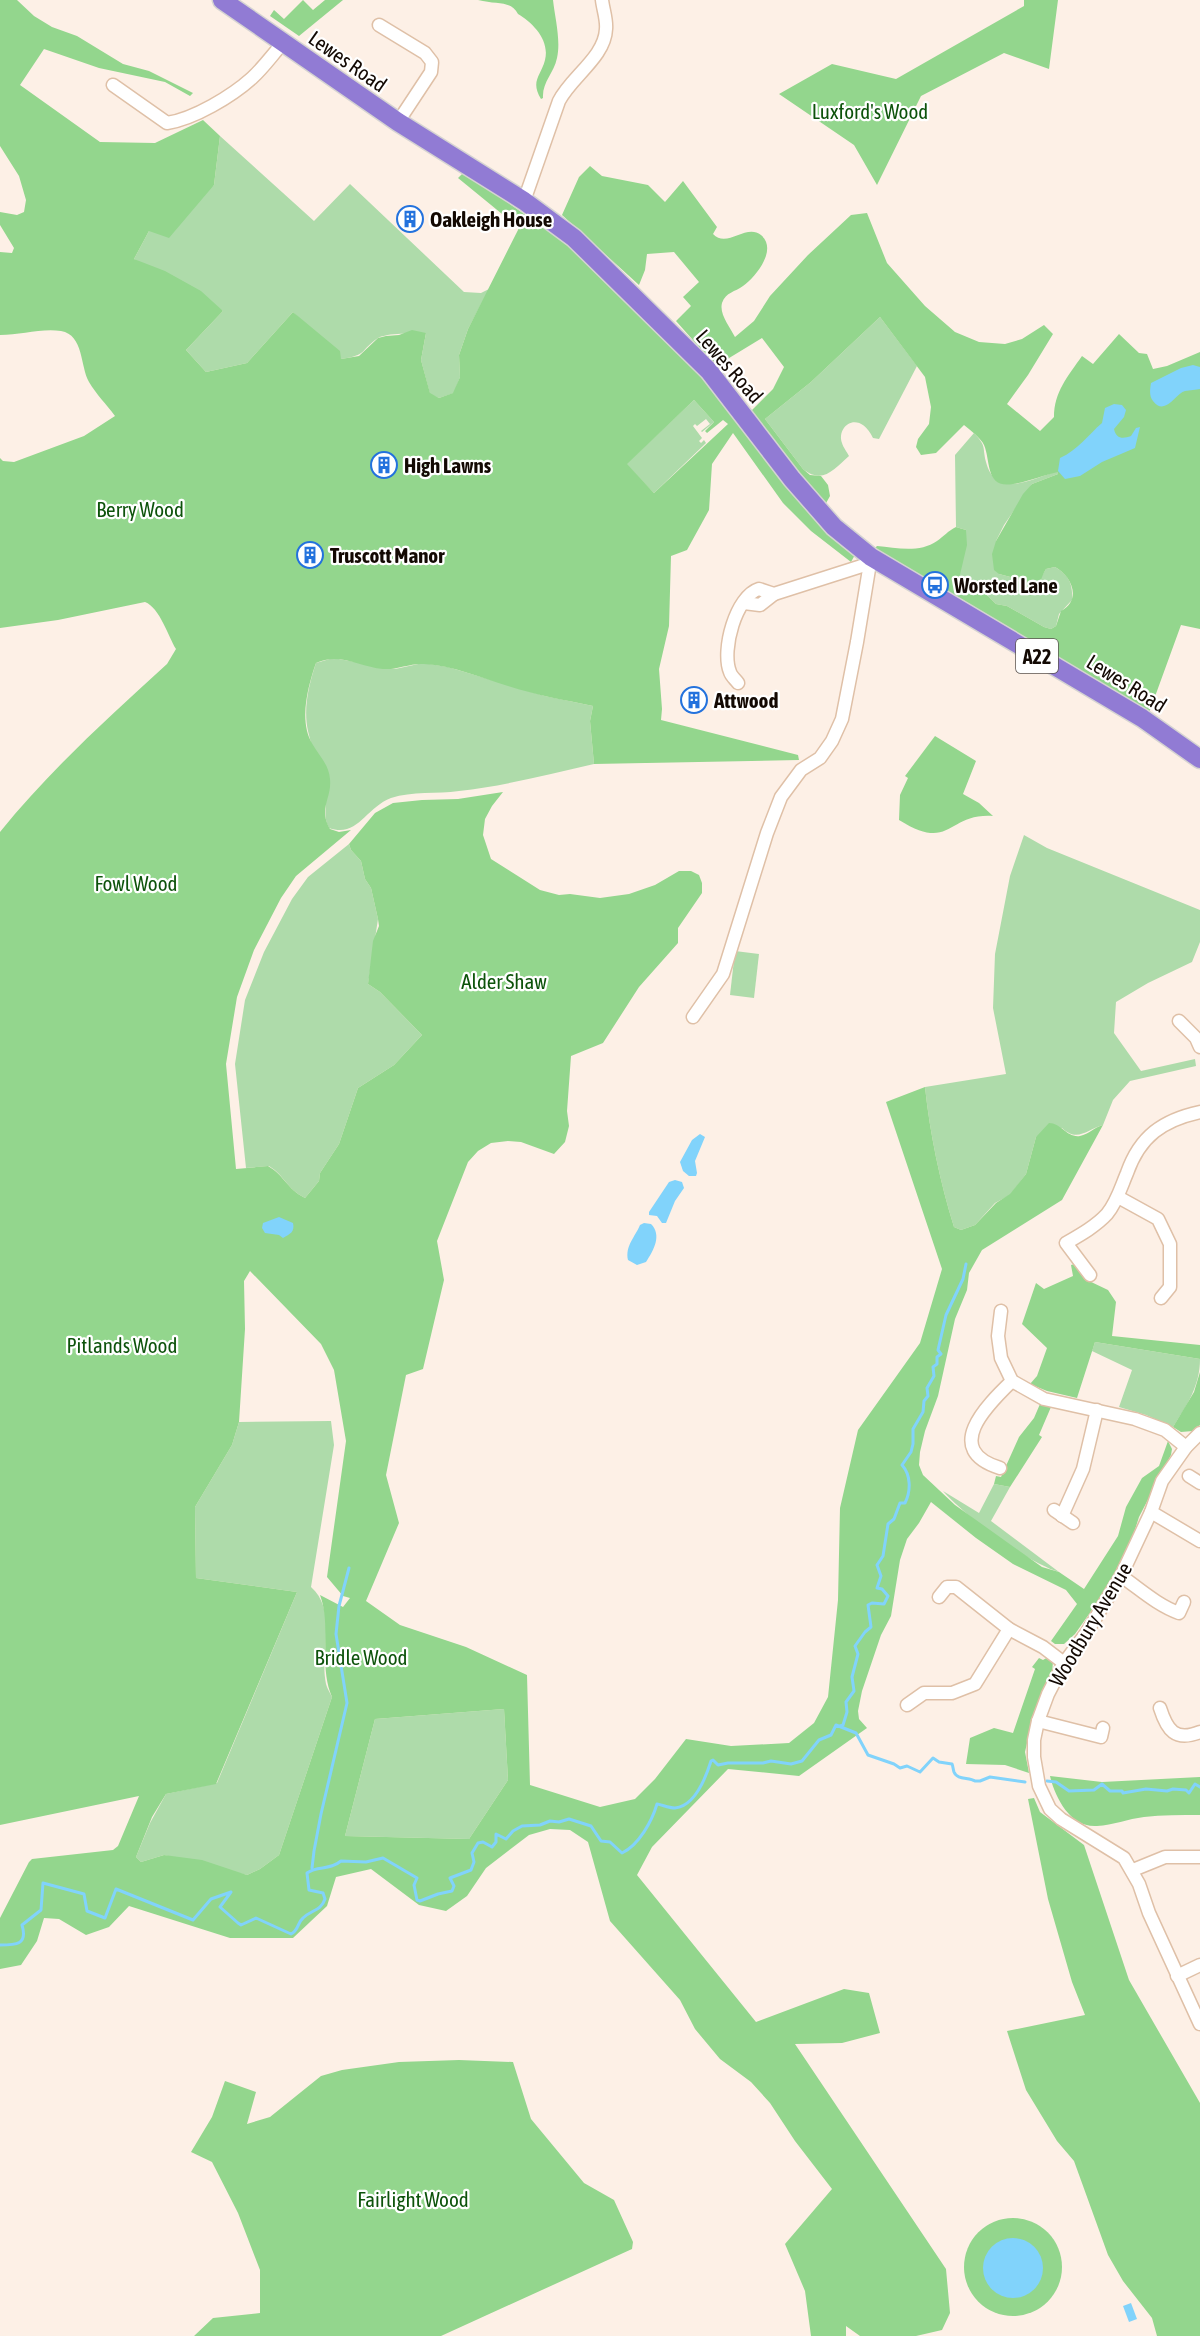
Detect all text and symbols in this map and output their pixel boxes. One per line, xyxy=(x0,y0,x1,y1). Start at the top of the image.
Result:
street label: Lewes Road xyxy=(304,25,392,97)
park label: Luxford's Wood xyxy=(812,99,928,123)
building icon: Oakleigh House xyxy=(395,204,425,234)
place label: Oakleigh House xyxy=(430,207,552,231)
street label: Lewes Road xyxy=(692,324,768,408)
building icon: High Lawns xyxy=(369,450,399,480)
place label: High Lawns xyxy=(404,453,492,477)
park label: Berry Wood xyxy=(96,497,184,521)
building icon: Truscott Manor xyxy=(295,540,325,570)
place label: Truscott Manor xyxy=(330,543,445,567)
bus stop icon: Worsted Lane xyxy=(920,570,950,600)
place label: Worsted Lane xyxy=(953,573,1058,597)
road number: A22 xyxy=(1016,639,1058,673)
street label: Lewes Road xyxy=(1083,649,1171,717)
building icon: Attwood xyxy=(679,685,709,715)
place label: Attwood xyxy=(713,688,778,712)
park label: Fowl Wood xyxy=(95,871,177,895)
park label: Alder Shaw xyxy=(461,969,547,993)
park label: Pitlands Wood xyxy=(67,1333,177,1357)
street label: Woodbury Avenue xyxy=(1044,1558,1136,1690)
park label: Bridle Wood xyxy=(315,1645,408,1669)
park label: Fairlight Wood xyxy=(357,2187,469,2211)

